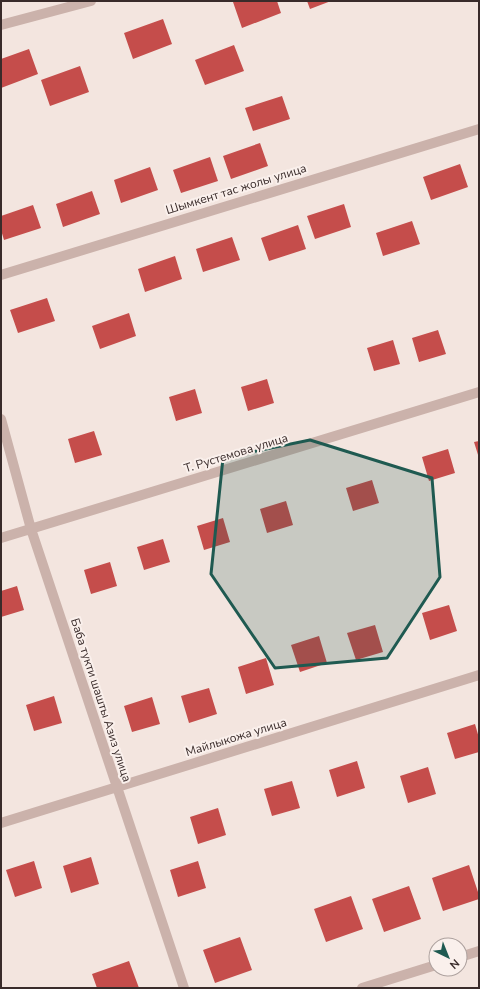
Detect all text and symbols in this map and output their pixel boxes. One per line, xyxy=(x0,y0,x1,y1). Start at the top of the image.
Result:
street label: Шымкент тас жолы улица xyxy=(164,160,308,218)
street label: Т. Рустемова улица xyxy=(182,430,290,476)
street label: Баба тукти шашты Азиз улица xyxy=(67,616,135,784)
street label: Майлыкожа улица xyxy=(183,714,289,760)
north arrow xyxy=(428,937,468,977)
text: N xyxy=(446,956,463,972)

